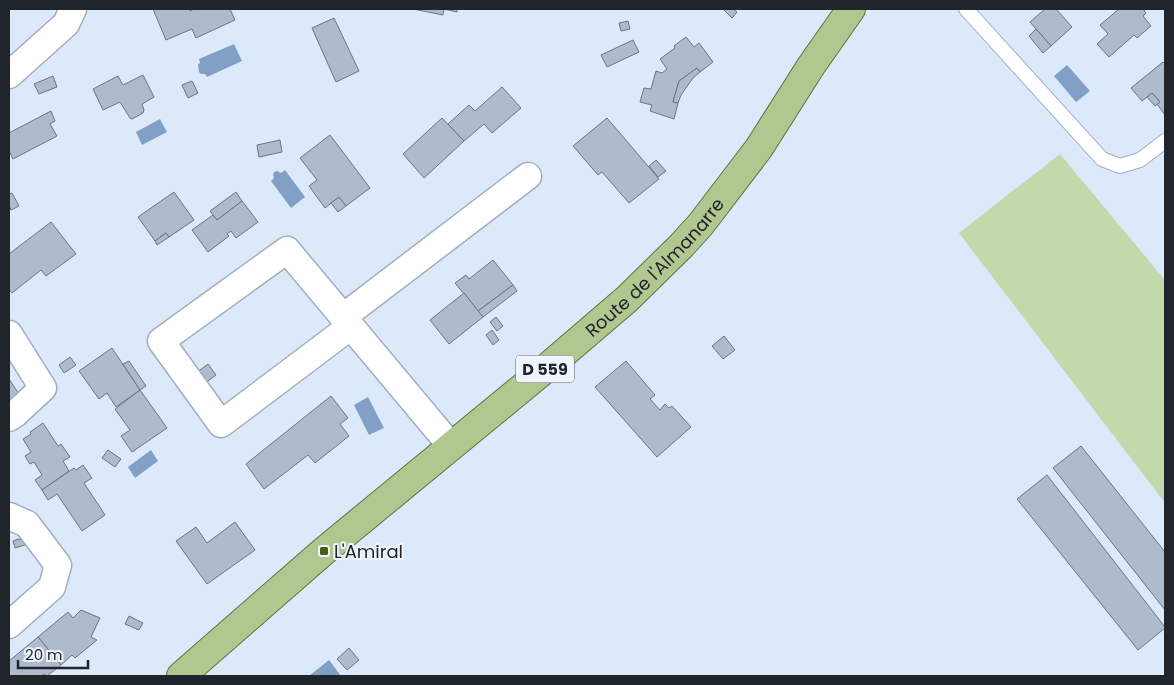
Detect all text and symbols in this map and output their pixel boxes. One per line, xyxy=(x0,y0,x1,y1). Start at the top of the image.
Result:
street label: Route de l'Almanarre xyxy=(579,192,729,342)
road number: D 559 xyxy=(516,356,574,382)
place label: L'Amiral xyxy=(334,539,403,564)
marker: L'Amiral xyxy=(318,545,330,557)
scale bar xyxy=(18,638,88,670)
text: 20 m xyxy=(25,644,63,665)

